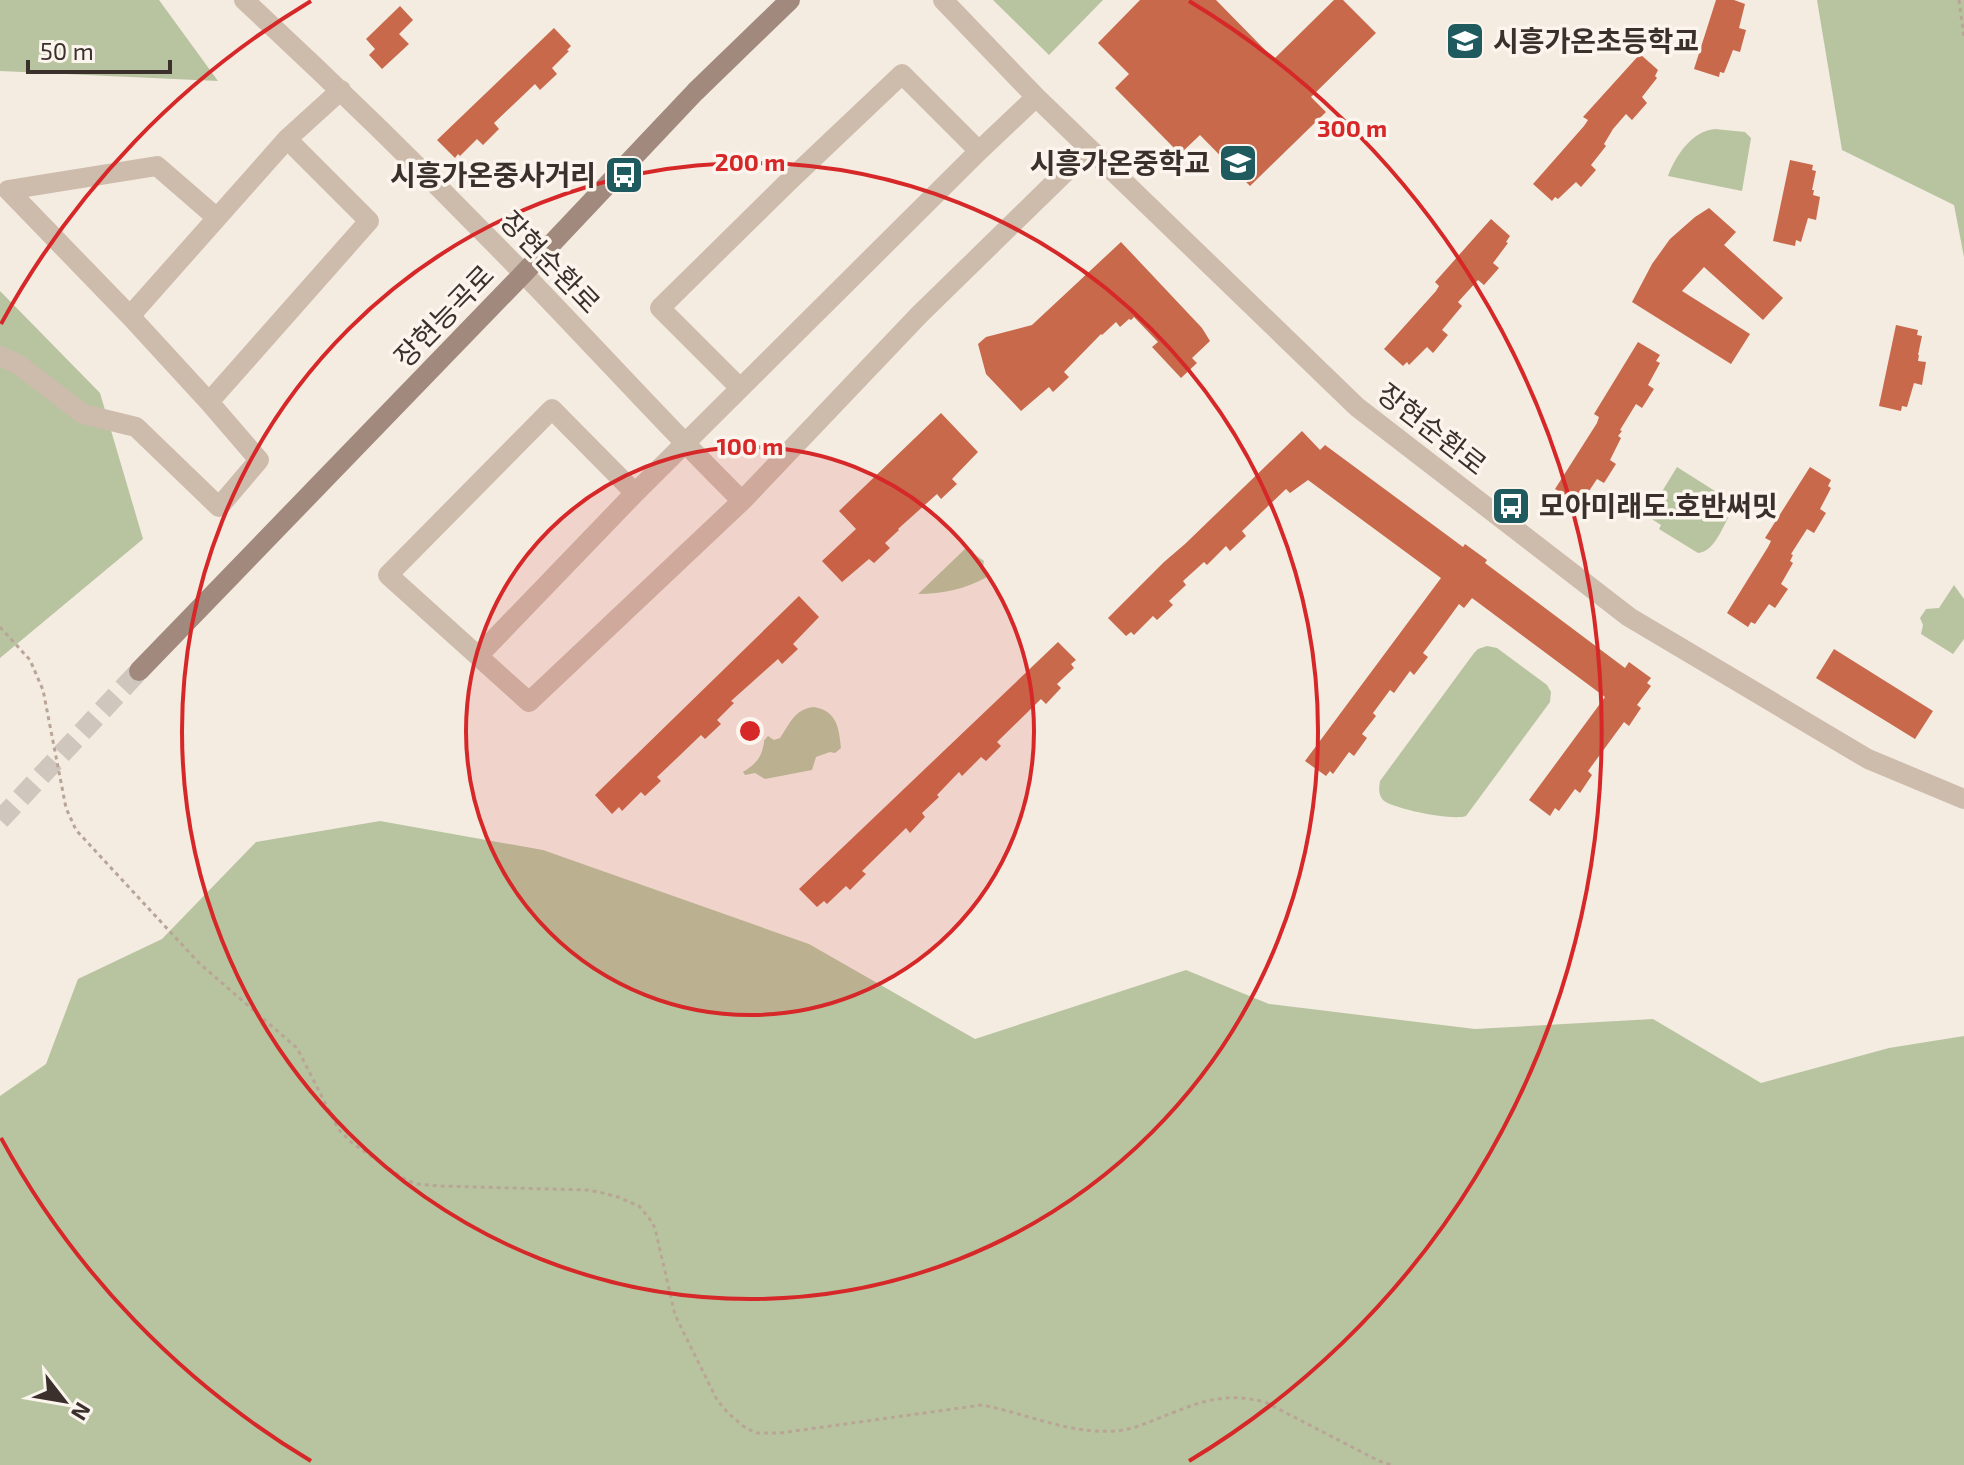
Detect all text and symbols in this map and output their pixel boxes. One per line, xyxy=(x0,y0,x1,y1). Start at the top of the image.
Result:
school or university icon: 시흥가온초등학교 xyxy=(1444,20,1486,62)
place label: 시흥가온초등학교 xyxy=(1493,23,1699,57)
scale bar xyxy=(28,24,170,74)
text: 50 m xyxy=(40,36,94,65)
text: 300 m xyxy=(1317,113,1387,142)
school or university icon: 시흥가온중학교 xyxy=(1217,142,1259,184)
place label: 시흥가온중학교 xyxy=(1030,145,1210,179)
text: 200 m xyxy=(715,147,785,176)
bus stop icon: 시흥가온중사거리 xyxy=(603,154,645,196)
place label: 시흥가온중사거리 xyxy=(390,157,596,191)
street label: 장현순환로 xyxy=(494,203,608,319)
street label: 장현능곡로 xyxy=(386,257,500,373)
street label: 장현순환로 xyxy=(1371,375,1494,481)
text: 100 m xyxy=(717,431,783,460)
bus stop icon: 모아미래도.호반써밋 xyxy=(1490,485,1532,527)
place label: 모아미래도.호반써밋 xyxy=(1539,488,1778,522)
centre of rings xyxy=(736,717,764,745)
north arrow xyxy=(24,1361,104,1441)
text: N xyxy=(67,1398,97,1425)

